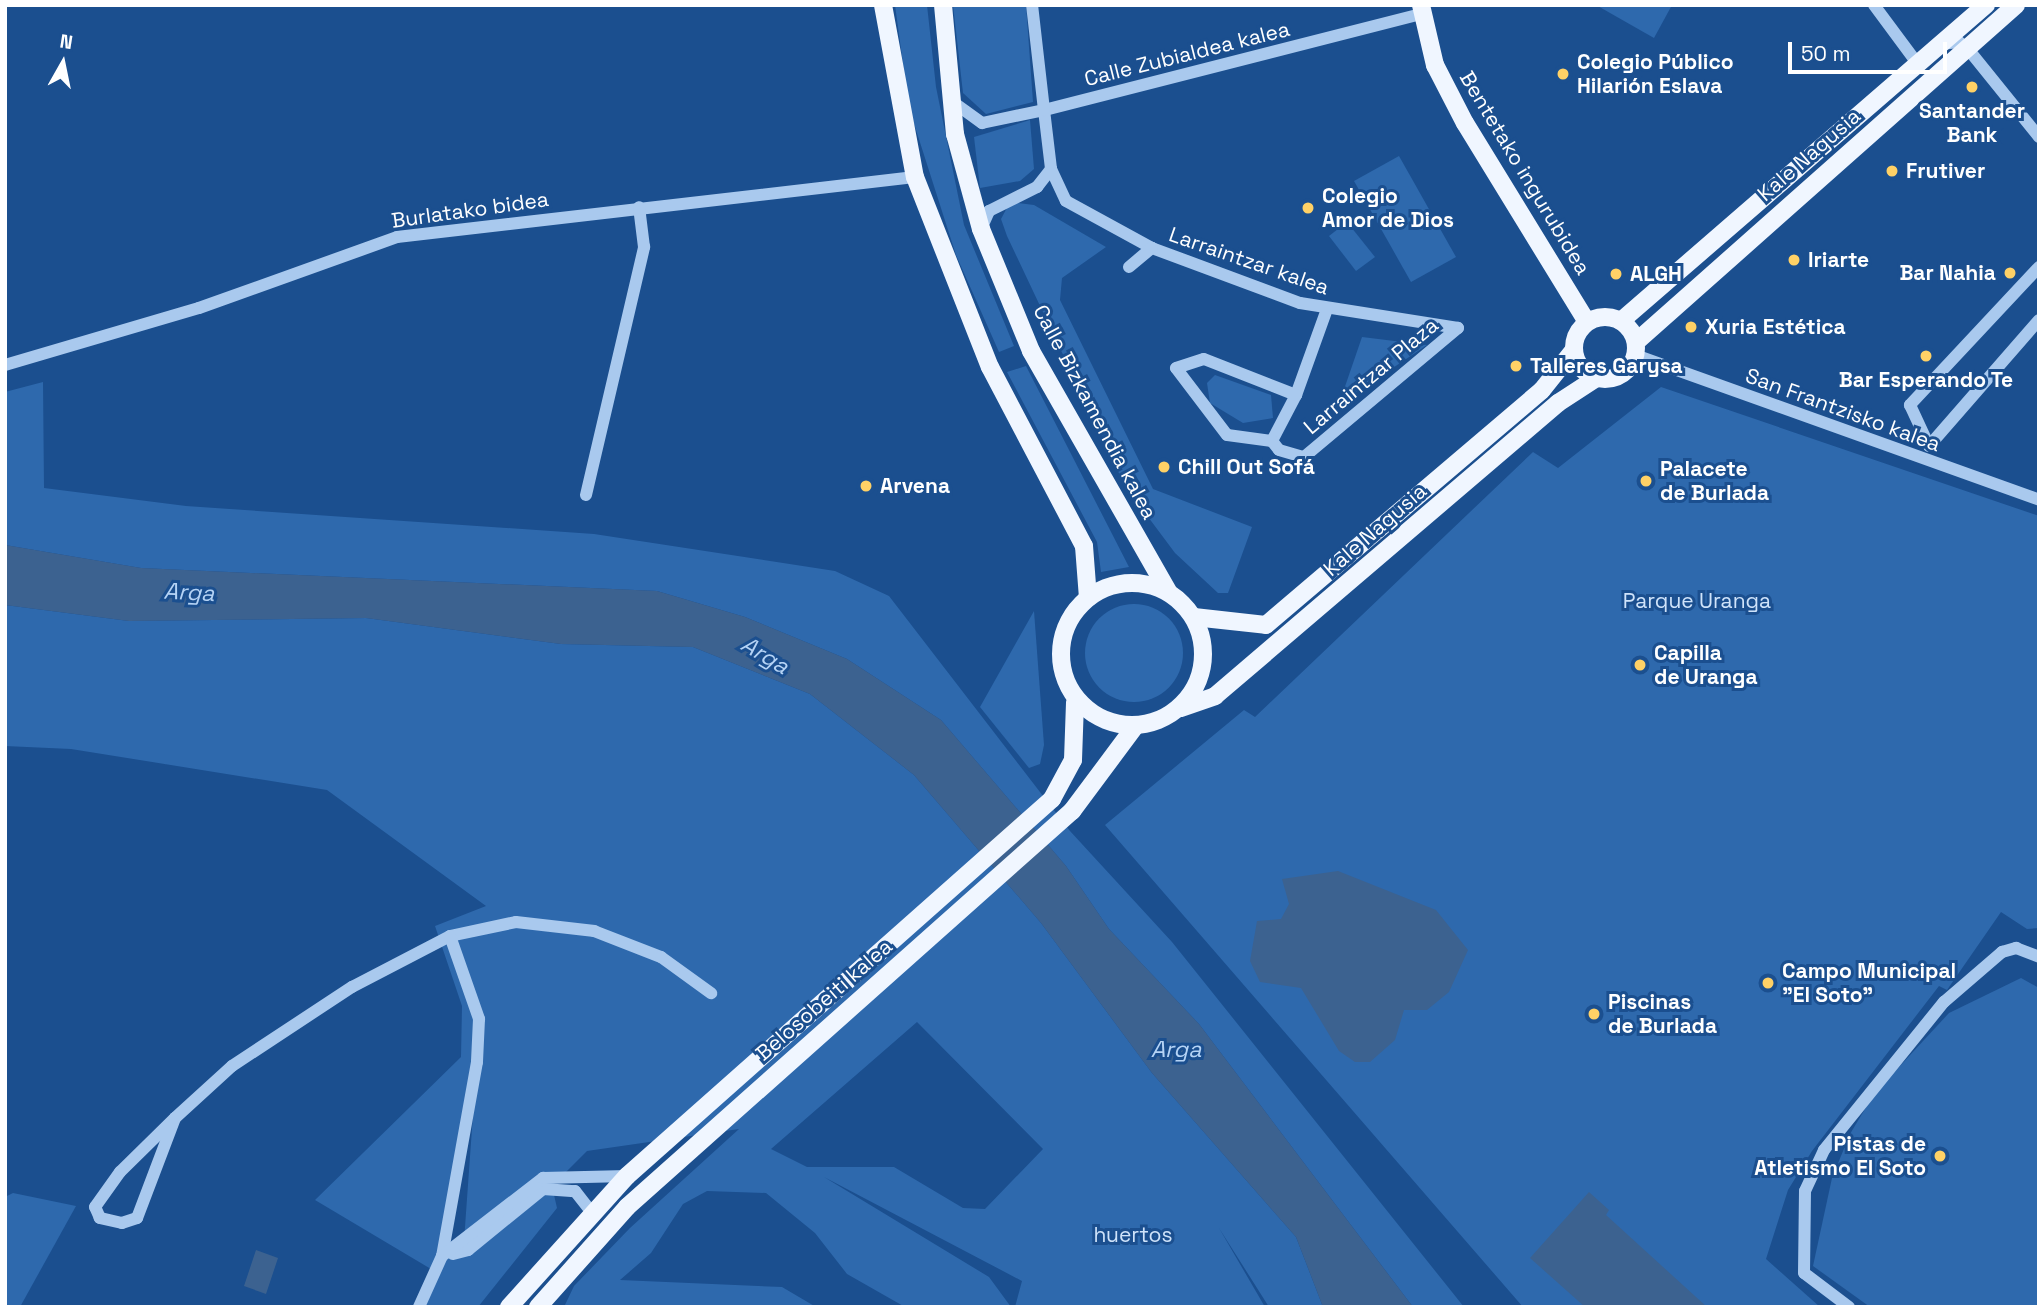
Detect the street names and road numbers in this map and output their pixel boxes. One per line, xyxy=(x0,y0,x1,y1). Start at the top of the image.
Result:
street label: Calle Zubialdea kalea xyxy=(1082,16,1292,92)
street label: Bentetako ingurubidea xyxy=(1454,67,1596,279)
street label: Kale Nagusia xyxy=(1752,103,1866,207)
street label: Burlatako bidea xyxy=(390,186,550,234)
street label: Larraintzar kalea xyxy=(1166,222,1332,300)
street label: Calle Bizkamendia kalea xyxy=(1028,301,1162,523)
street label: Larraintzar Plaza xyxy=(1299,312,1443,440)
street label: San Frantzisko kalea xyxy=(1742,363,1944,457)
street label: Kale Nagusia xyxy=(1318,478,1432,582)
street label: Belosobeiti kalea xyxy=(751,934,897,1066)

